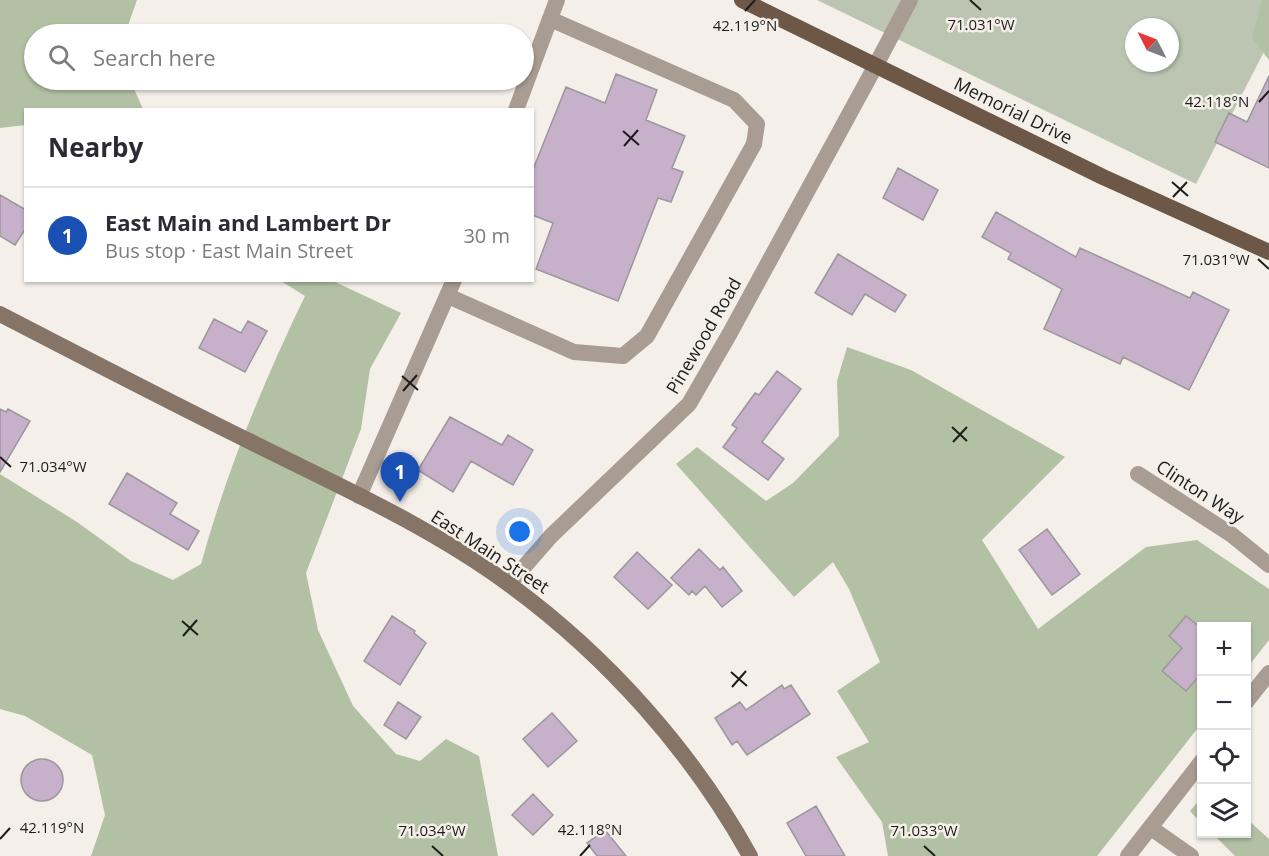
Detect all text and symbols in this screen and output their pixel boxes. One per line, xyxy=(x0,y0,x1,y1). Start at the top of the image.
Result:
text: 71.031°W xyxy=(947,14,1015,34)
text: 42.119°N xyxy=(713,15,777,35)
north arrow xyxy=(1125,18,1179,72)
search box xyxy=(24,24,534,90)
icon: search xyxy=(45,41,78,74)
text: Search here xyxy=(93,42,216,72)
street label: Memorial Drive xyxy=(950,71,1077,149)
text: 42.118°N xyxy=(1185,91,1249,111)
text: Nearby xyxy=(48,129,143,165)
text: East Main and Lambert Dr xyxy=(105,207,391,237)
text: 1 xyxy=(62,222,73,249)
text: 30 m xyxy=(463,222,510,249)
text: Bus stop · East Main Street xyxy=(105,237,353,264)
text: 71.031°W xyxy=(1182,249,1250,269)
street label: Pinewood Road xyxy=(660,273,746,398)
pin: 1 xyxy=(380,452,420,502)
street label: Clinton Way xyxy=(1152,454,1250,529)
text: 71.034°W xyxy=(19,456,87,476)
street label: East Main Street xyxy=(427,504,554,598)
your location xyxy=(505,517,534,546)
map controls xyxy=(1197,622,1251,838)
button: + xyxy=(1197,622,1251,676)
button: − xyxy=(1197,676,1251,730)
button: locate xyxy=(1197,730,1251,784)
button: layers xyxy=(1197,784,1251,838)
text: 42.119°N xyxy=(20,817,84,837)
text: 42.118°N xyxy=(558,819,622,839)
text: 71.034°W xyxy=(398,820,466,840)
text: 71.033°W xyxy=(890,820,958,840)

